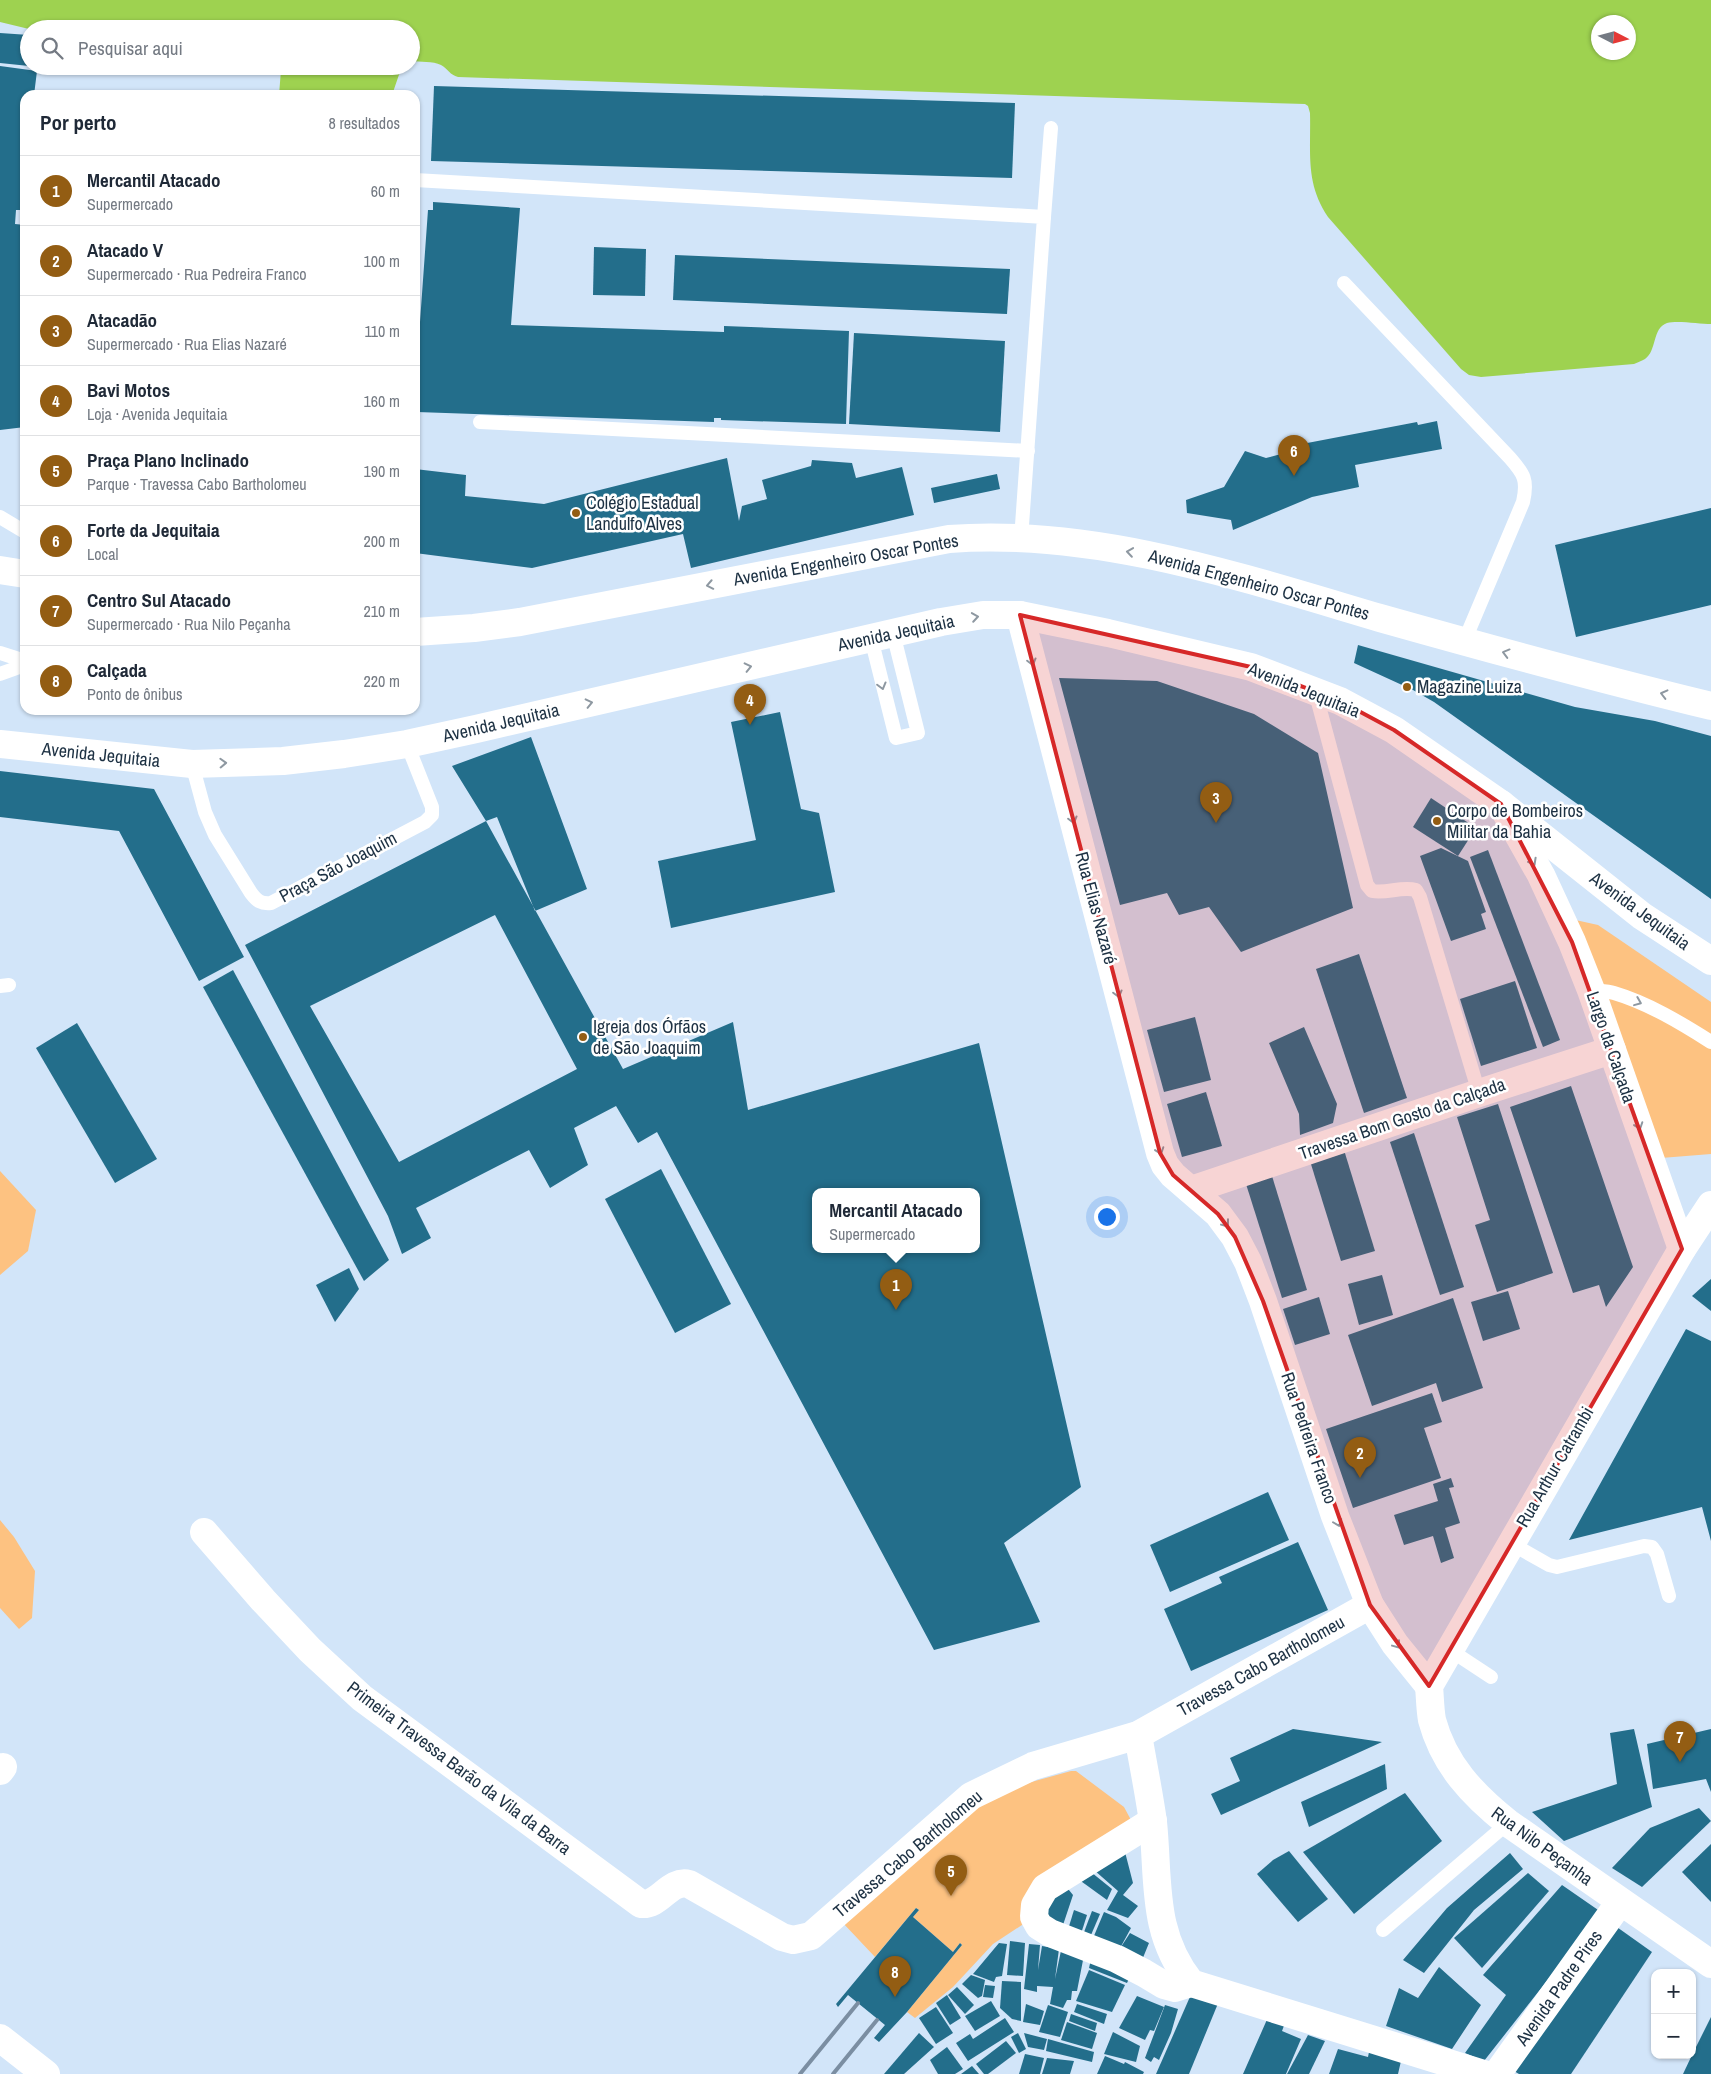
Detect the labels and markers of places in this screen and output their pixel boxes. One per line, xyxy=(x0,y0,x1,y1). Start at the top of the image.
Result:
pin: 6 xyxy=(1278,435,1310,476)
place label: Colégio Estadual Landulfo Alves xyxy=(586,490,698,536)
marker: Colégio Estadual Landulfo Alves xyxy=(570,507,582,519)
place label: Magazine Luiza xyxy=(1417,674,1522,699)
marker: Magazine Luiza xyxy=(1401,681,1413,693)
pin: 4 xyxy=(734,684,766,725)
pin: 3 xyxy=(1200,782,1232,823)
place label: Corpo de Bombeiros Militar da Bahia xyxy=(1447,798,1583,844)
marker: Corpo de Bombeiros Militar da Bahia xyxy=(1431,815,1443,827)
place label: Igreja dos Órfãos de São Joaquim xyxy=(593,1014,706,1060)
marker: Igreja dos Órfãos de São Joaquim xyxy=(577,1031,589,1043)
pin: 1 xyxy=(880,1269,912,1310)
pin: 2 xyxy=(1344,1437,1376,1478)
pin: 7 xyxy=(1664,1721,1696,1762)
pin: 5 xyxy=(935,1855,967,1896)
pin: 8 xyxy=(879,1956,911,1997)

